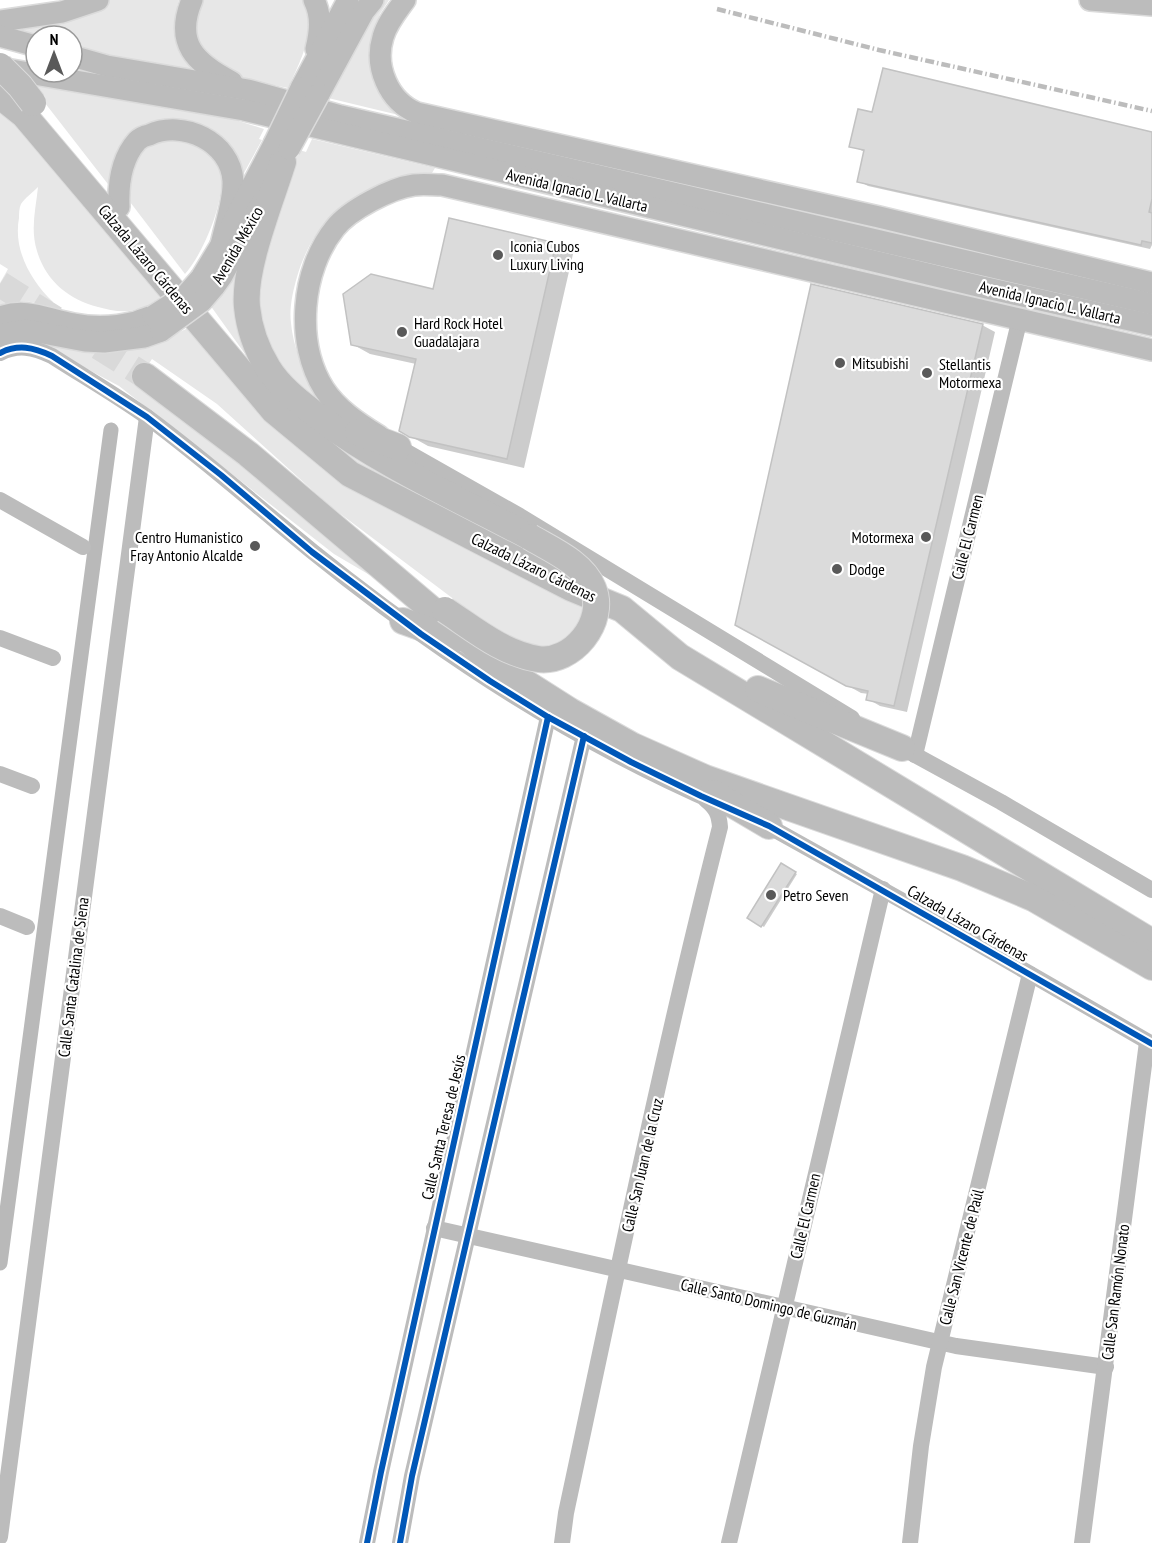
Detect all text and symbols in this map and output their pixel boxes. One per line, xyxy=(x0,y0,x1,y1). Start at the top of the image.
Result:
north arrow xyxy=(24,24,84,84)
text: N xyxy=(50,29,58,49)
street label: Avenida Ignacio L. Vallarta xyxy=(504,164,650,216)
street label: Calzada Lázaro Cárdenas xyxy=(94,200,198,318)
street label: Avenida México xyxy=(207,203,267,287)
place label: Iconia Cubos Luxury Living xyxy=(510,236,584,274)
marker: Iconia Cubos Luxury Living xyxy=(491,248,505,262)
street label: Avenida Ignacio L. Vallarta xyxy=(977,276,1123,328)
place label: Hard Rock Hotel Guadalajara xyxy=(414,313,503,351)
marker: Hard Rock Hotel Guadalajara xyxy=(395,325,409,339)
place label: Mitsubishi xyxy=(852,353,909,373)
place label: Stellantis Motormexa xyxy=(939,354,1001,392)
marker: Mitsubishi xyxy=(833,356,847,370)
marker: Stellantis Motormexa xyxy=(920,366,934,380)
street label: Calle El Carmen xyxy=(947,492,987,582)
place label: Centro Humanistico Fray Antonio Alcalde xyxy=(130,527,243,565)
place label: Motormexa xyxy=(852,527,914,547)
street label: Calzada Lázaro Cárdenas xyxy=(468,528,600,606)
marker: Motormexa xyxy=(919,530,933,544)
marker: Centro Humanistico Fray Antonio Alcalde xyxy=(248,539,262,553)
place label: Dodge xyxy=(849,559,885,579)
marker: Dodge xyxy=(830,562,844,576)
street label: Calzada Lázaro Cárdenas xyxy=(904,880,1032,966)
place label: Petro Seven xyxy=(783,885,848,905)
marker: Petro Seven xyxy=(764,888,778,902)
street label: Calle Santa Catalina de Siena xyxy=(53,896,93,1058)
street label: Calle Santa Teresa de Jesús xyxy=(417,1052,469,1202)
street label: Calle San Juan de la Cruz xyxy=(617,1096,667,1234)
street label: Calle El Carmen xyxy=(785,1171,825,1261)
street label: Calle San Vicente de Paúl xyxy=(934,1187,988,1327)
street label: Calle San Ramón Nonato xyxy=(1097,1223,1133,1361)
street label: Calle Santo Domingo de Guzmán xyxy=(679,1274,859,1334)

